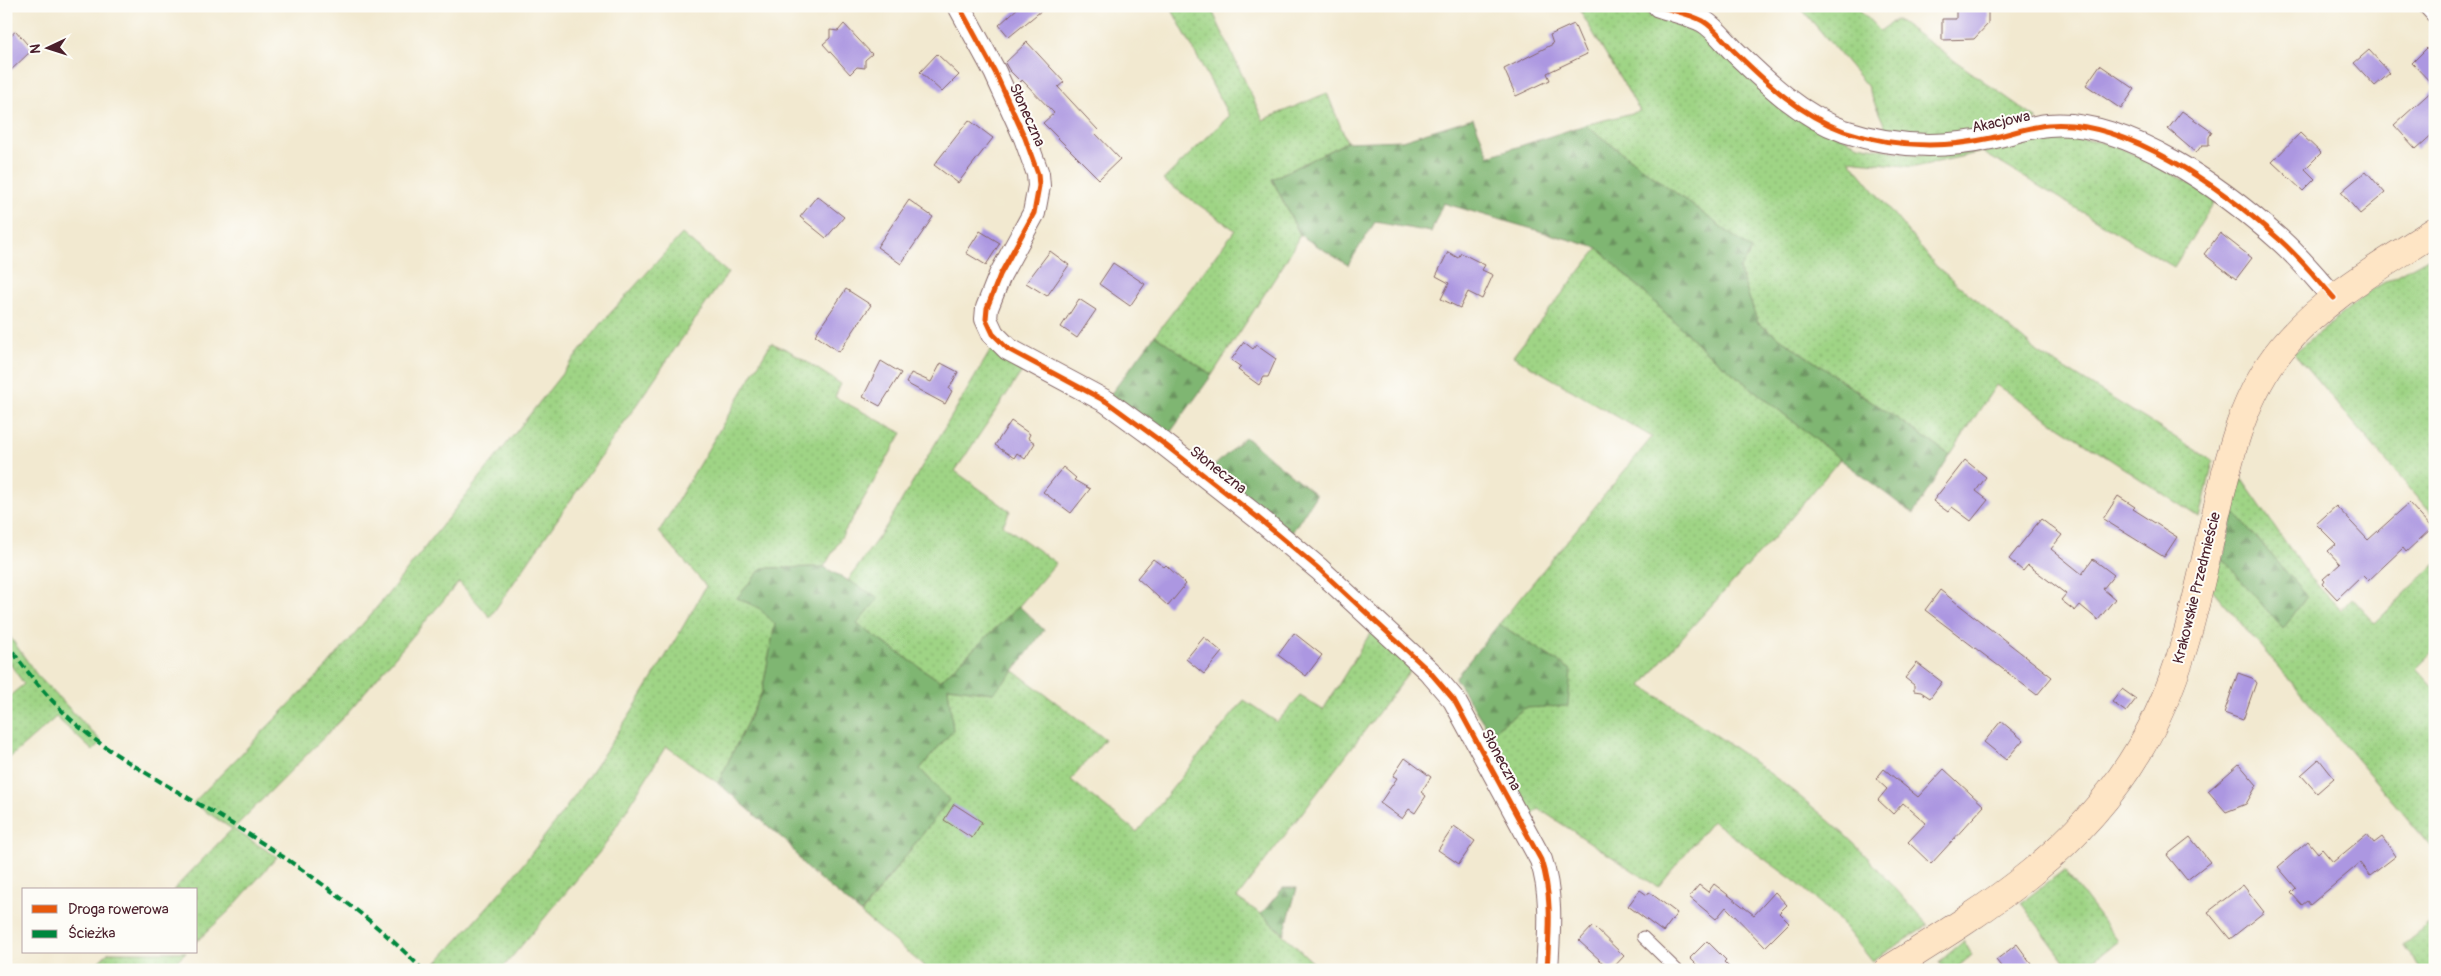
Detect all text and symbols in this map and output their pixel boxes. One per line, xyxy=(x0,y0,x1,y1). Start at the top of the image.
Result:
north arrow xyxy=(22,22,72,72)
text: N xyxy=(27,44,44,54)
street label: Słoneczna xyxy=(1005,80,1049,150)
street label: Akacjowa xyxy=(1970,107,2032,137)
street label: Słoneczna xyxy=(1186,442,1250,498)
street label: Krakowskie Przedmieście xyxy=(2169,510,2225,666)
street label: Słoneczna xyxy=(1477,726,1525,794)
legend xyxy=(22,888,198,954)
text: Droga rowerowa xyxy=(68,900,169,919)
text: Ścieżka xyxy=(68,924,116,943)

